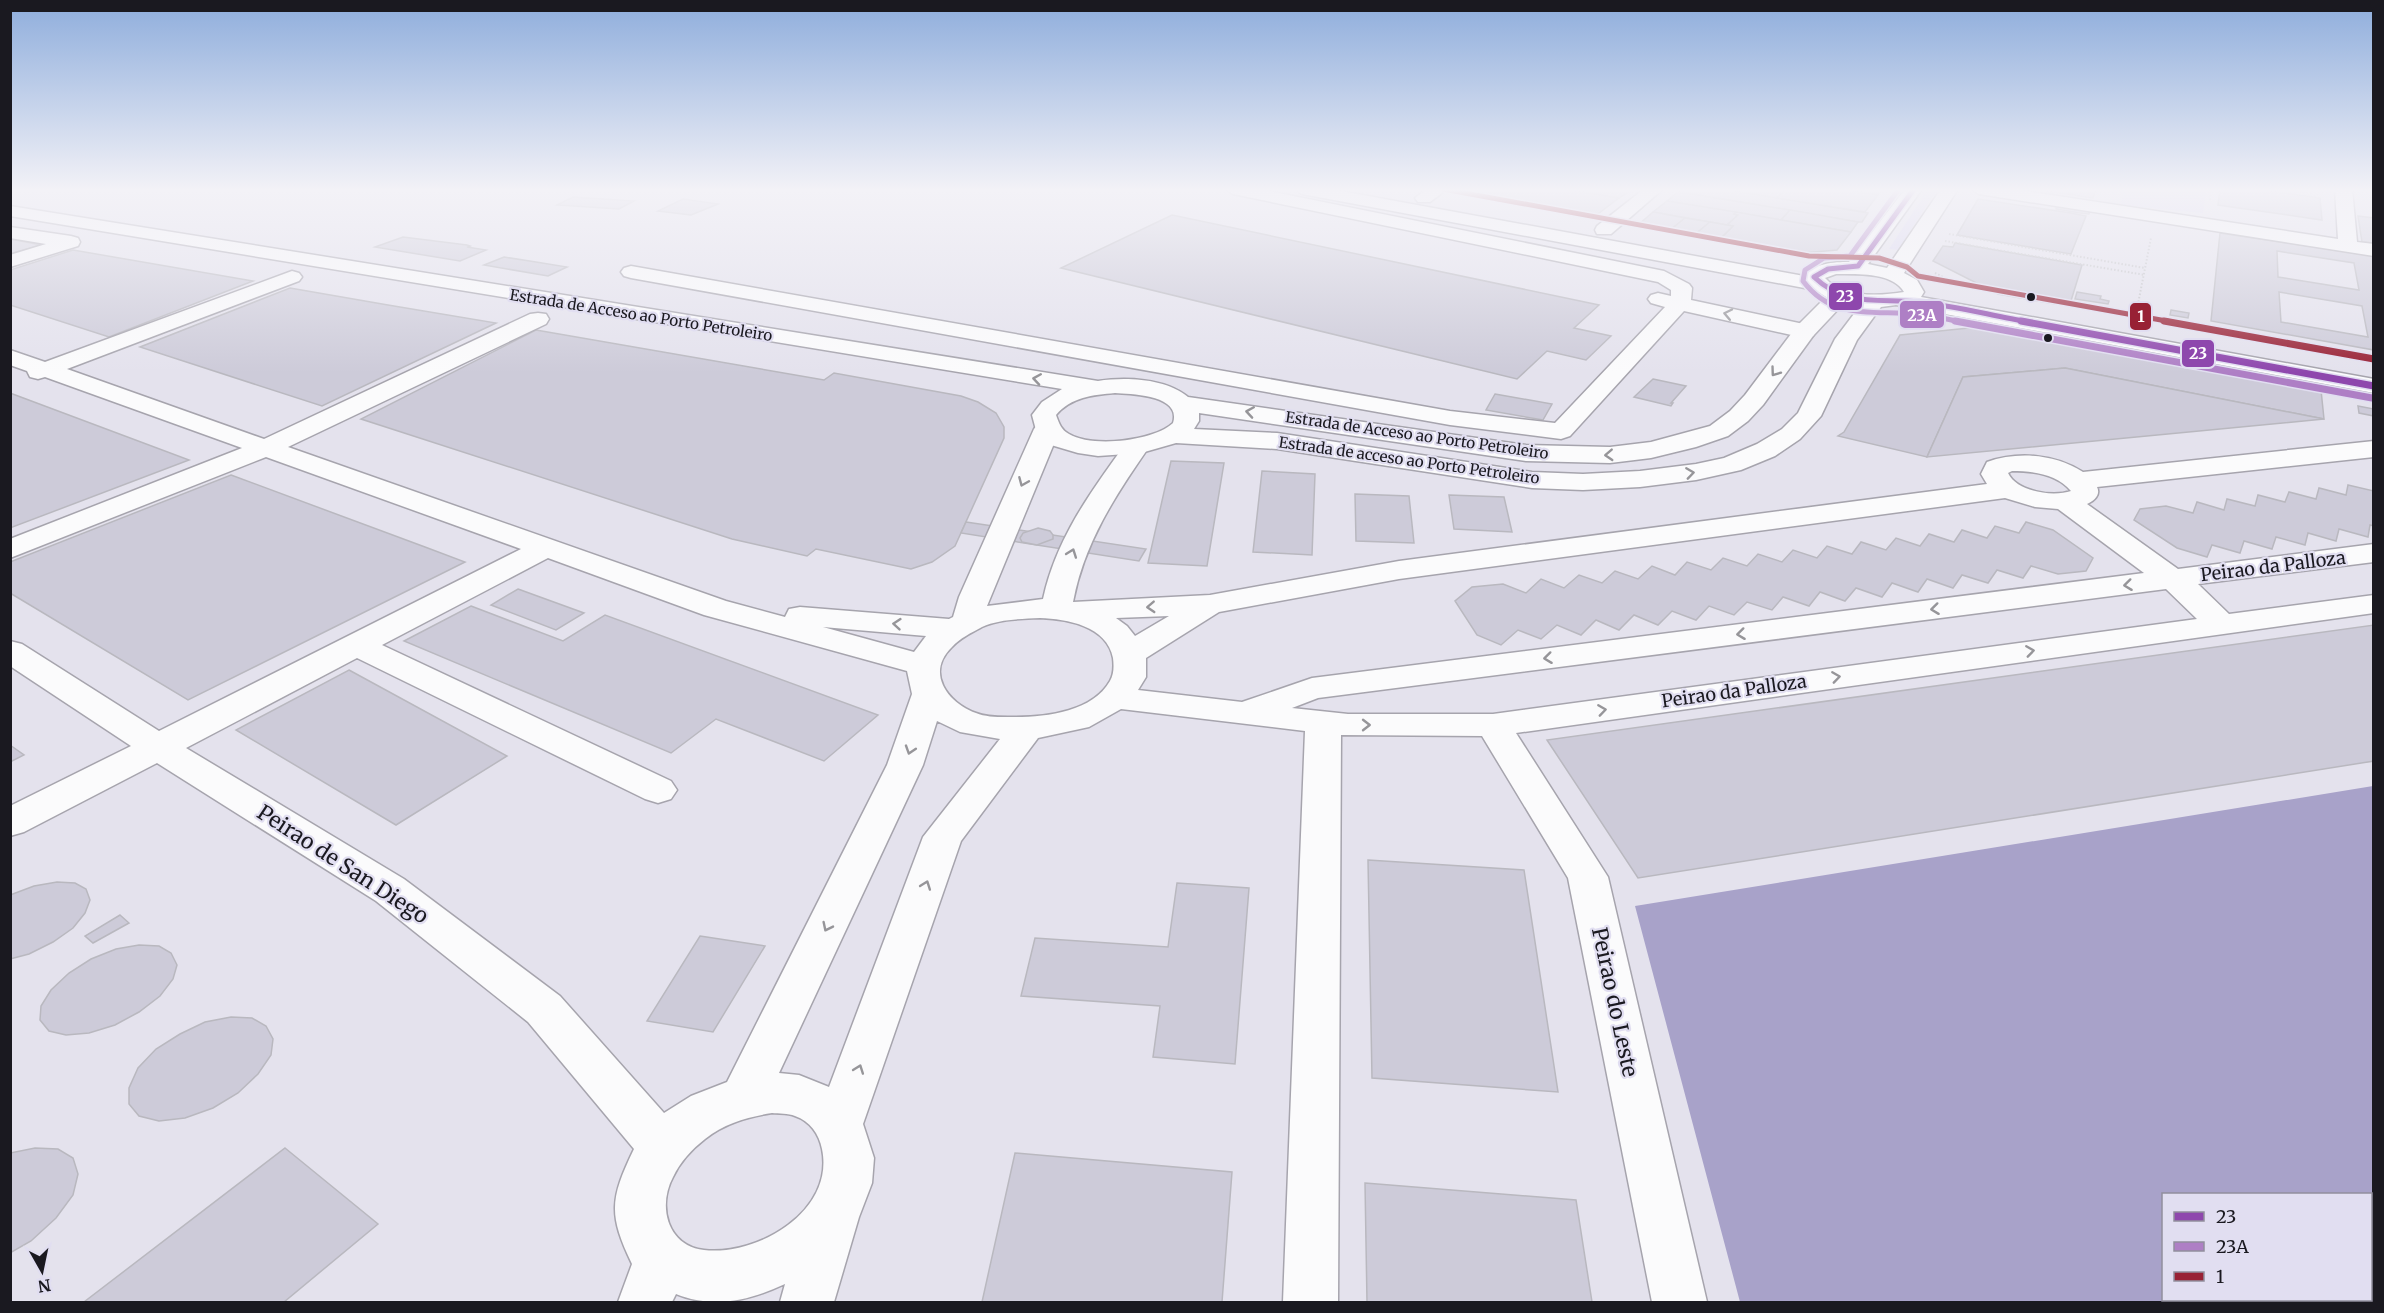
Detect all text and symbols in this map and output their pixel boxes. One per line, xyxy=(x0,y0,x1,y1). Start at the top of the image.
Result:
line badge: 23 xyxy=(1828,282,1863,311)
street label: Estrada de Acceso ao Porto Petroleiro xyxy=(508,285,774,345)
text: 23 xyxy=(1836,286,1854,306)
unlabelled marker xyxy=(2025,291,2037,303)
line badge: 23A xyxy=(1899,300,1945,329)
line badge: 1 xyxy=(2129,302,2152,331)
text: 23A xyxy=(1907,305,1937,325)
text: 1 xyxy=(2137,306,2145,326)
one-way arrow xyxy=(1723,308,1733,321)
unlabelled marker xyxy=(2042,332,2054,344)
line badge: 23 xyxy=(2181,339,2215,368)
text: 23 xyxy=(2189,343,2207,363)
one-way arrow xyxy=(1771,365,1782,376)
one-way arrow xyxy=(1032,373,1041,385)
one-way arrow xyxy=(1245,406,1254,418)
street label: Estrada de Acceso ao Porto Petroleiro xyxy=(1284,407,1550,463)
street label: Estrada de acceso ao Porto Petroleiro xyxy=(1277,432,1541,488)
one-way arrow xyxy=(1605,448,1614,461)
one-way arrow xyxy=(1685,467,1694,479)
one-way arrow xyxy=(1018,476,1030,487)
street label: Peirao da Palloza xyxy=(2199,546,2347,586)
one-way arrow xyxy=(1064,548,1077,558)
one-way arrow xyxy=(2123,578,2133,591)
one-way arrow xyxy=(1147,601,1156,614)
one-way arrow xyxy=(1930,603,1939,615)
one-way arrow xyxy=(892,618,901,631)
one-way arrow xyxy=(1737,627,1746,639)
one-way arrow xyxy=(2025,645,2034,657)
one-way arrow xyxy=(1543,651,1552,664)
street label: Peirao da Palloza xyxy=(1660,669,1808,713)
one-way arrow xyxy=(1832,672,1841,684)
one-way arrow xyxy=(1597,704,1606,716)
one-way arrow xyxy=(1361,719,1370,731)
one-way arrow xyxy=(904,744,917,755)
street label: Peirao de San Diego xyxy=(252,799,434,929)
one-way arrow xyxy=(918,881,931,891)
one-way arrow xyxy=(823,920,835,931)
street label: Peirao do Leste xyxy=(1586,925,1644,1079)
one-way arrow xyxy=(852,1064,865,1075)
legend xyxy=(2162,1193,2372,1301)
text: 23 xyxy=(2216,1205,2236,1228)
text: 23A xyxy=(2216,1235,2249,1258)
north arrow xyxy=(12,1241,72,1301)
text: 1 xyxy=(2216,1265,2224,1288)
text: N xyxy=(36,1275,52,1297)

